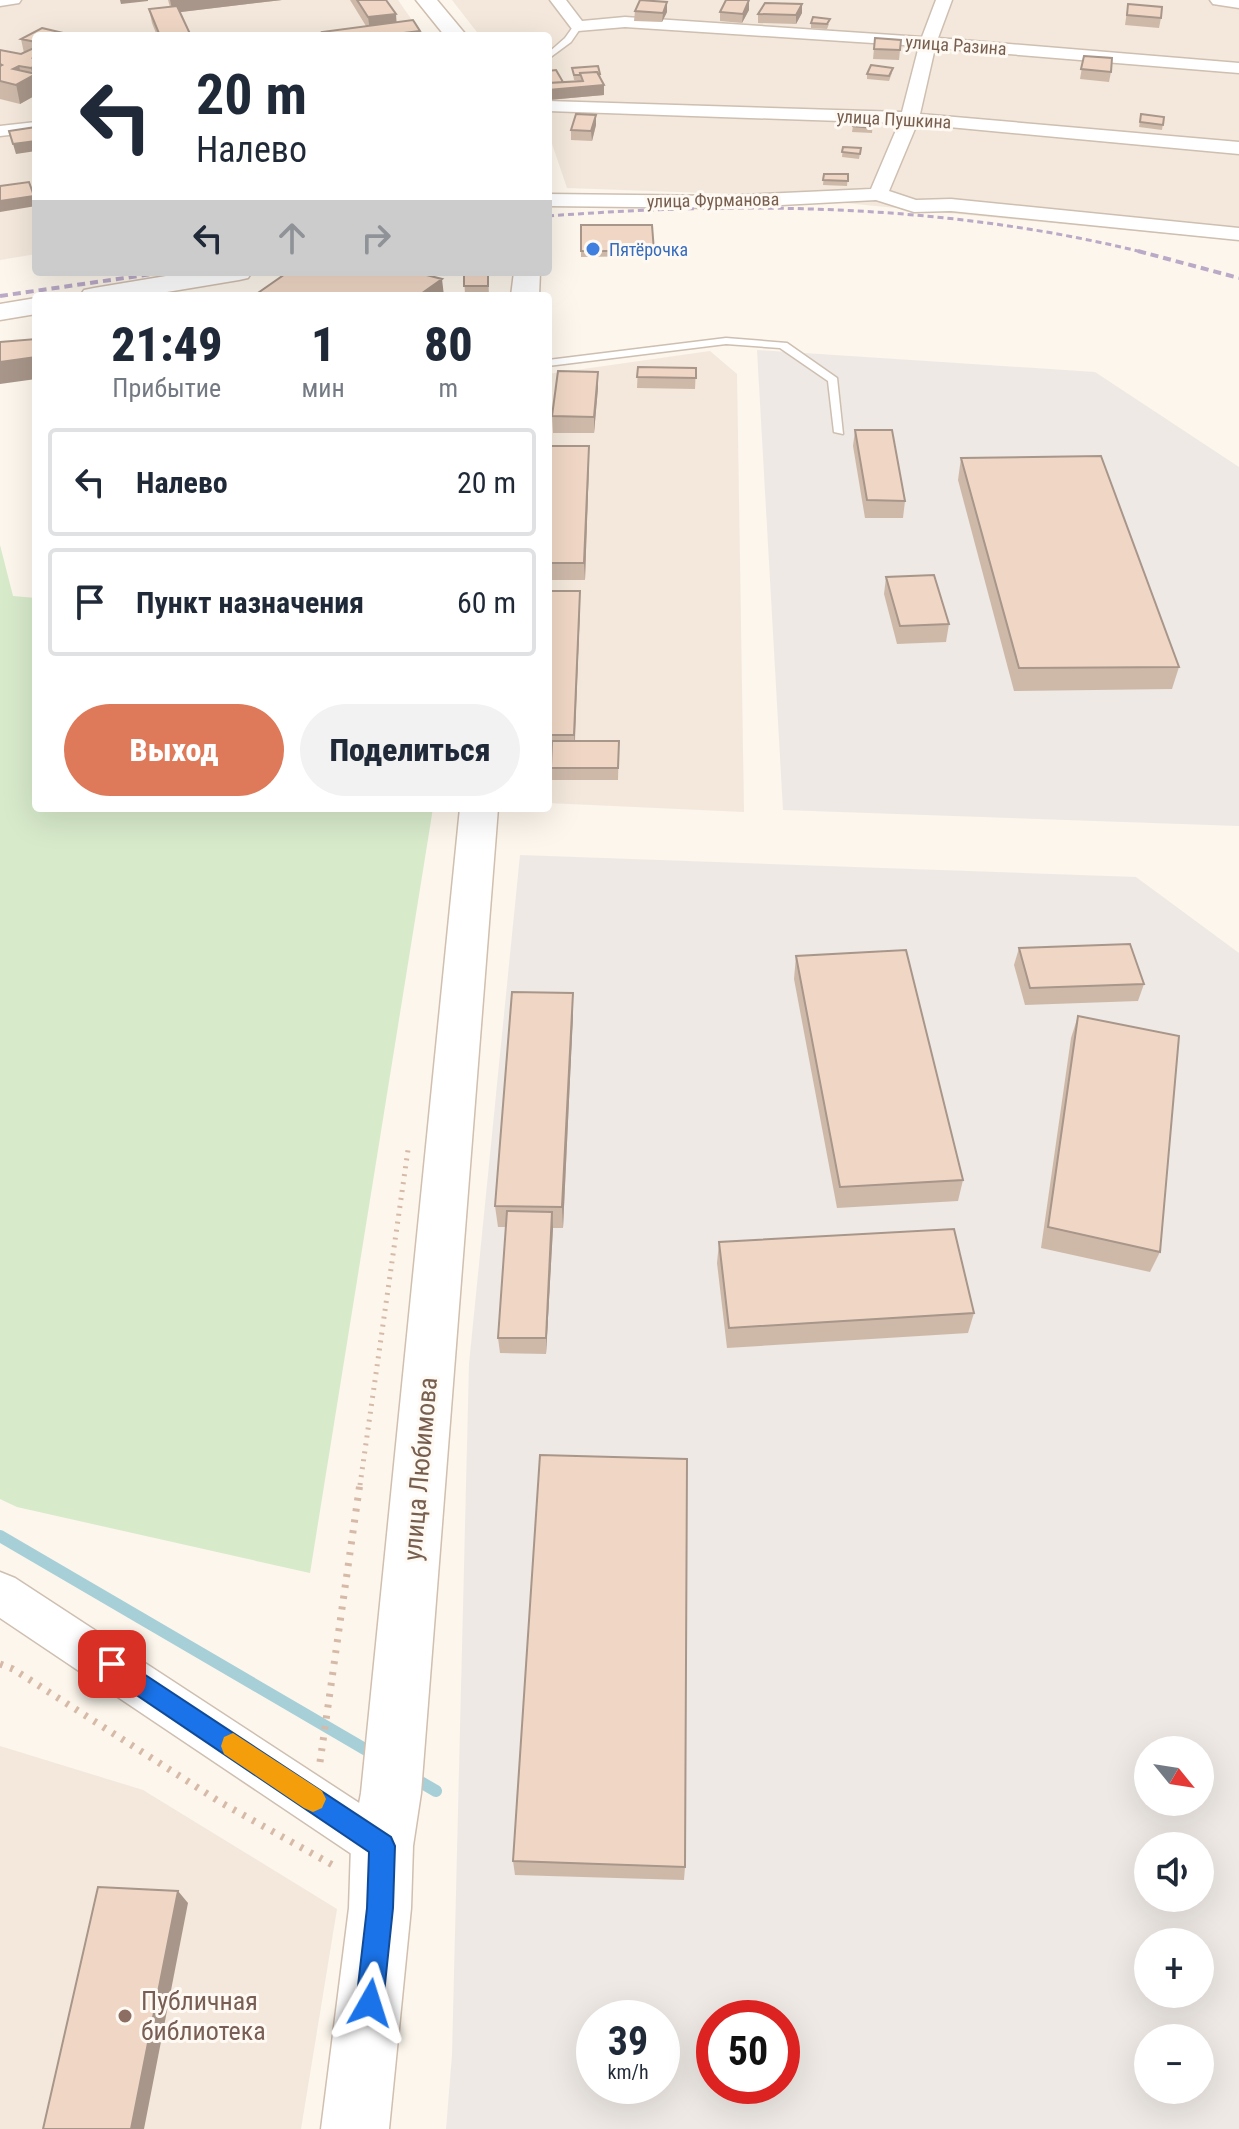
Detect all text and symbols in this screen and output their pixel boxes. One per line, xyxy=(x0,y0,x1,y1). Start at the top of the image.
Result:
street label: улица Разина xyxy=(905,31,1007,59)
text: 20 m xyxy=(196,62,307,128)
icon: left xyxy=(64,64,168,168)
street label: улица Пушкина xyxy=(836,106,952,132)
text: Налево xyxy=(196,129,307,171)
street label: улица Фурманова xyxy=(647,188,779,212)
icon: left xyxy=(186,216,230,260)
icon: ahead xyxy=(270,216,314,260)
icon: right xyxy=(354,216,398,260)
place label: Пятёрочка xyxy=(609,239,688,260)
marker: Пятёрочка xyxy=(584,240,602,258)
text: 21:49 xyxy=(111,316,222,373)
text: 1 xyxy=(311,316,335,373)
text: 80 xyxy=(424,316,473,373)
text: Прибытие xyxy=(112,373,221,403)
text: мин xyxy=(302,373,345,403)
text: m xyxy=(439,373,458,403)
icon: left xyxy=(68,460,112,504)
text: Налево xyxy=(136,465,228,500)
text: 20 m xyxy=(457,465,516,500)
icon: arrive xyxy=(68,580,112,624)
text: Пункт назначения xyxy=(136,585,364,620)
text: 60 m xyxy=(457,585,516,620)
button: Выход xyxy=(64,704,284,796)
button: Поделиться xyxy=(300,704,520,796)
street label: улица Любимова xyxy=(397,1376,443,1562)
pin xyxy=(78,1630,146,1698)
icon: arrive xyxy=(90,1642,134,1686)
north arrow xyxy=(1134,1736,1214,1816)
map controls xyxy=(1134,1736,1214,2104)
button: sound xyxy=(1134,1832,1214,1912)
button: + xyxy=(1134,1928,1214,2008)
position arrow xyxy=(328,1961,412,2045)
place label: Публичная библиотека xyxy=(141,1986,266,2046)
speed limit sign: 50 xyxy=(696,2000,800,2104)
marker: Публичная библиотека xyxy=(116,2007,134,2025)
text: 39 xyxy=(608,2018,648,2065)
button: − xyxy=(1134,2024,1214,2104)
text: km/h xyxy=(607,2060,649,2084)

